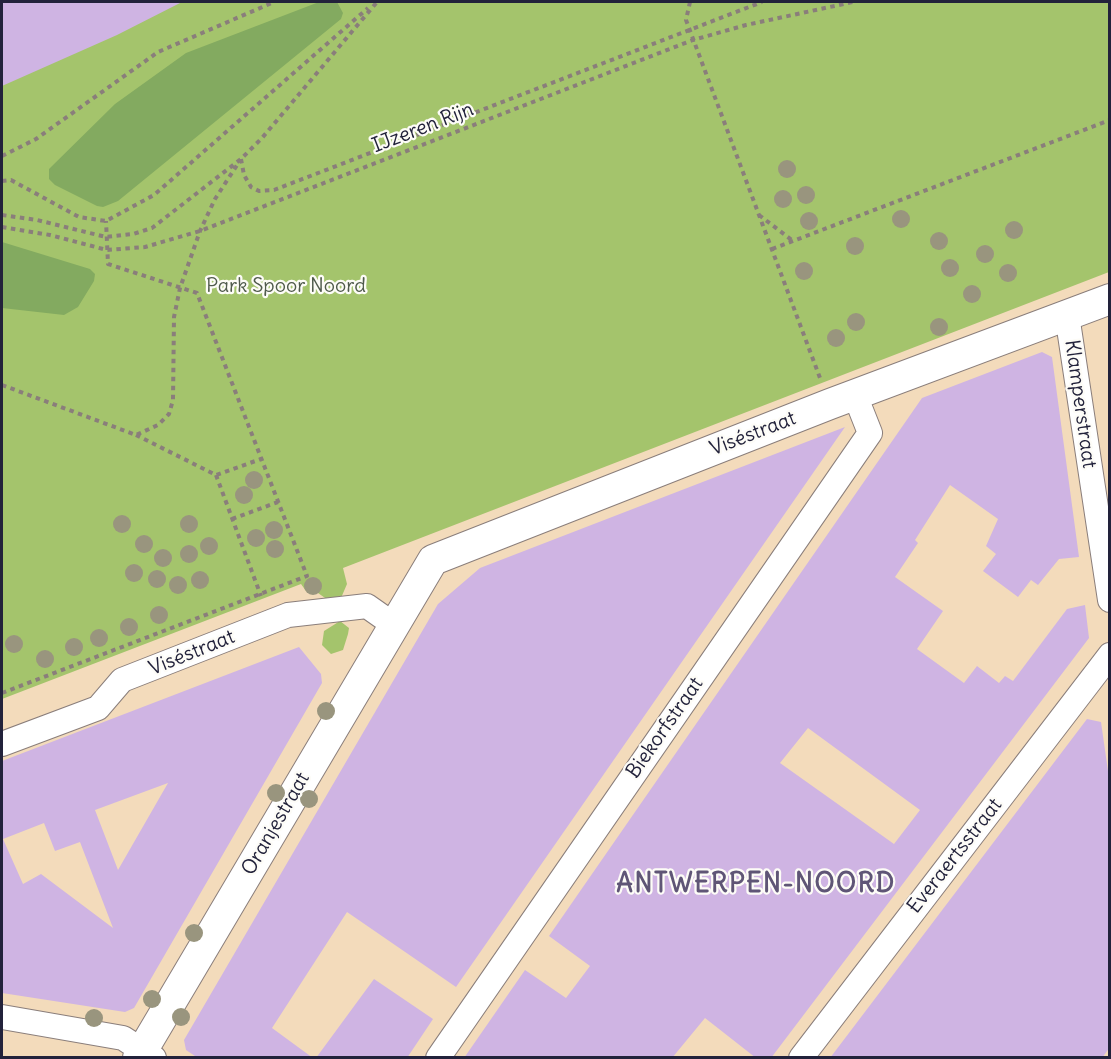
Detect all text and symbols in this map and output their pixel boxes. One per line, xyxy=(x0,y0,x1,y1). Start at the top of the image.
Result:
street label: IJzeren Rijn xyxy=(369,98,477,158)
park label: Park Spoor Noord xyxy=(206,274,366,298)
street label: Klamperstraat xyxy=(1059,338,1101,470)
street label: Viséstraat xyxy=(707,407,799,461)
street label: Viséstraat xyxy=(146,625,238,681)
street label: Biekorfstraat xyxy=(621,673,709,783)
street label: Oranjestraat xyxy=(237,768,315,880)
street label: Everaertsstraat xyxy=(903,794,1007,918)
district label: ANTWERPEN-NOORD xyxy=(616,869,896,901)

